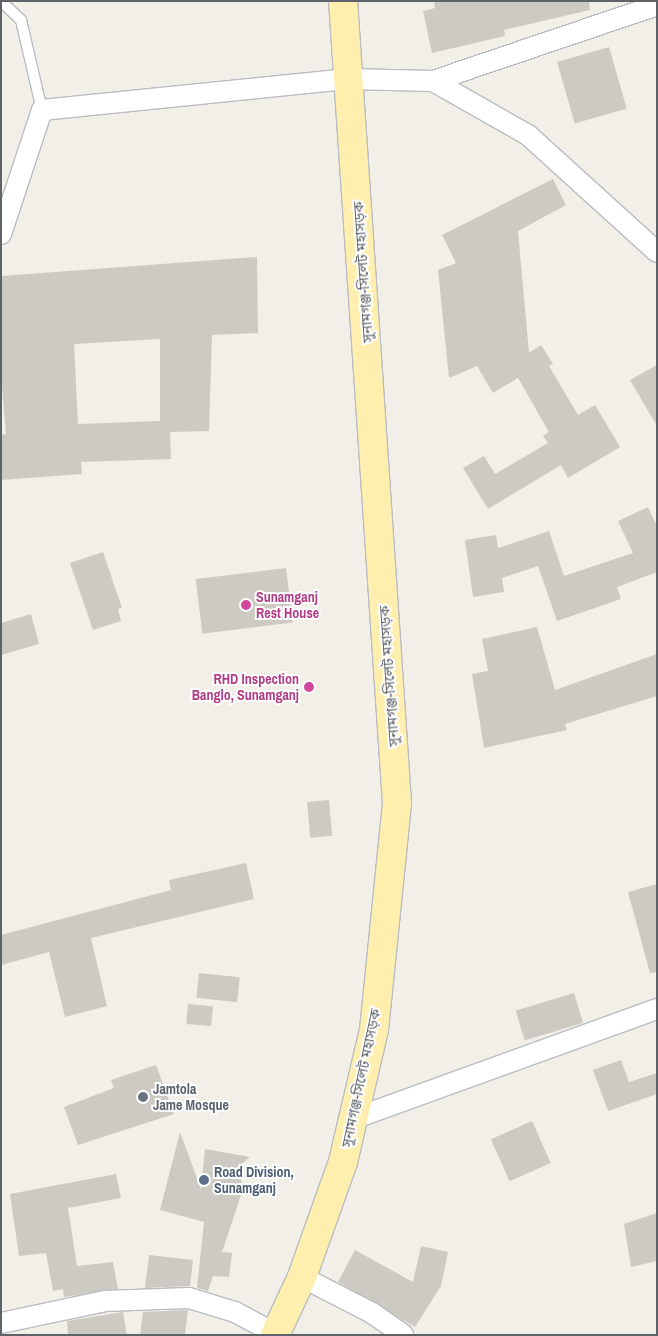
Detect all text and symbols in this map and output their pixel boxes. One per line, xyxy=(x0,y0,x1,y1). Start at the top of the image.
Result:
street label: সুনামগঞ্জ-সিলেট মহাসড়ক xyxy=(350,201,376,343)
place label: Sunamganj Rest House xyxy=(256,589,319,622)
marker: Sunamganj Rest House xyxy=(240,599,252,611)
street label: সুনামগঞ্জ-সিলেট মহাসড়ক xyxy=(376,605,402,747)
place label: RHD Inspection Banglo, Sunamganj xyxy=(192,671,299,704)
marker: RHD Inspection Banglo, Sunamganj xyxy=(303,681,315,693)
street label: সুনামগঞ্জ-সিলেট মহাসড়ক xyxy=(338,1007,384,1149)
place label: Jamtola Jame Mosque xyxy=(153,1081,229,1114)
marker: Jamtola Jame Mosque xyxy=(137,1091,149,1103)
place label: Road Division, Sunamganj xyxy=(214,1164,294,1196)
marker: Road Division, Sunamganj xyxy=(198,1174,210,1186)

